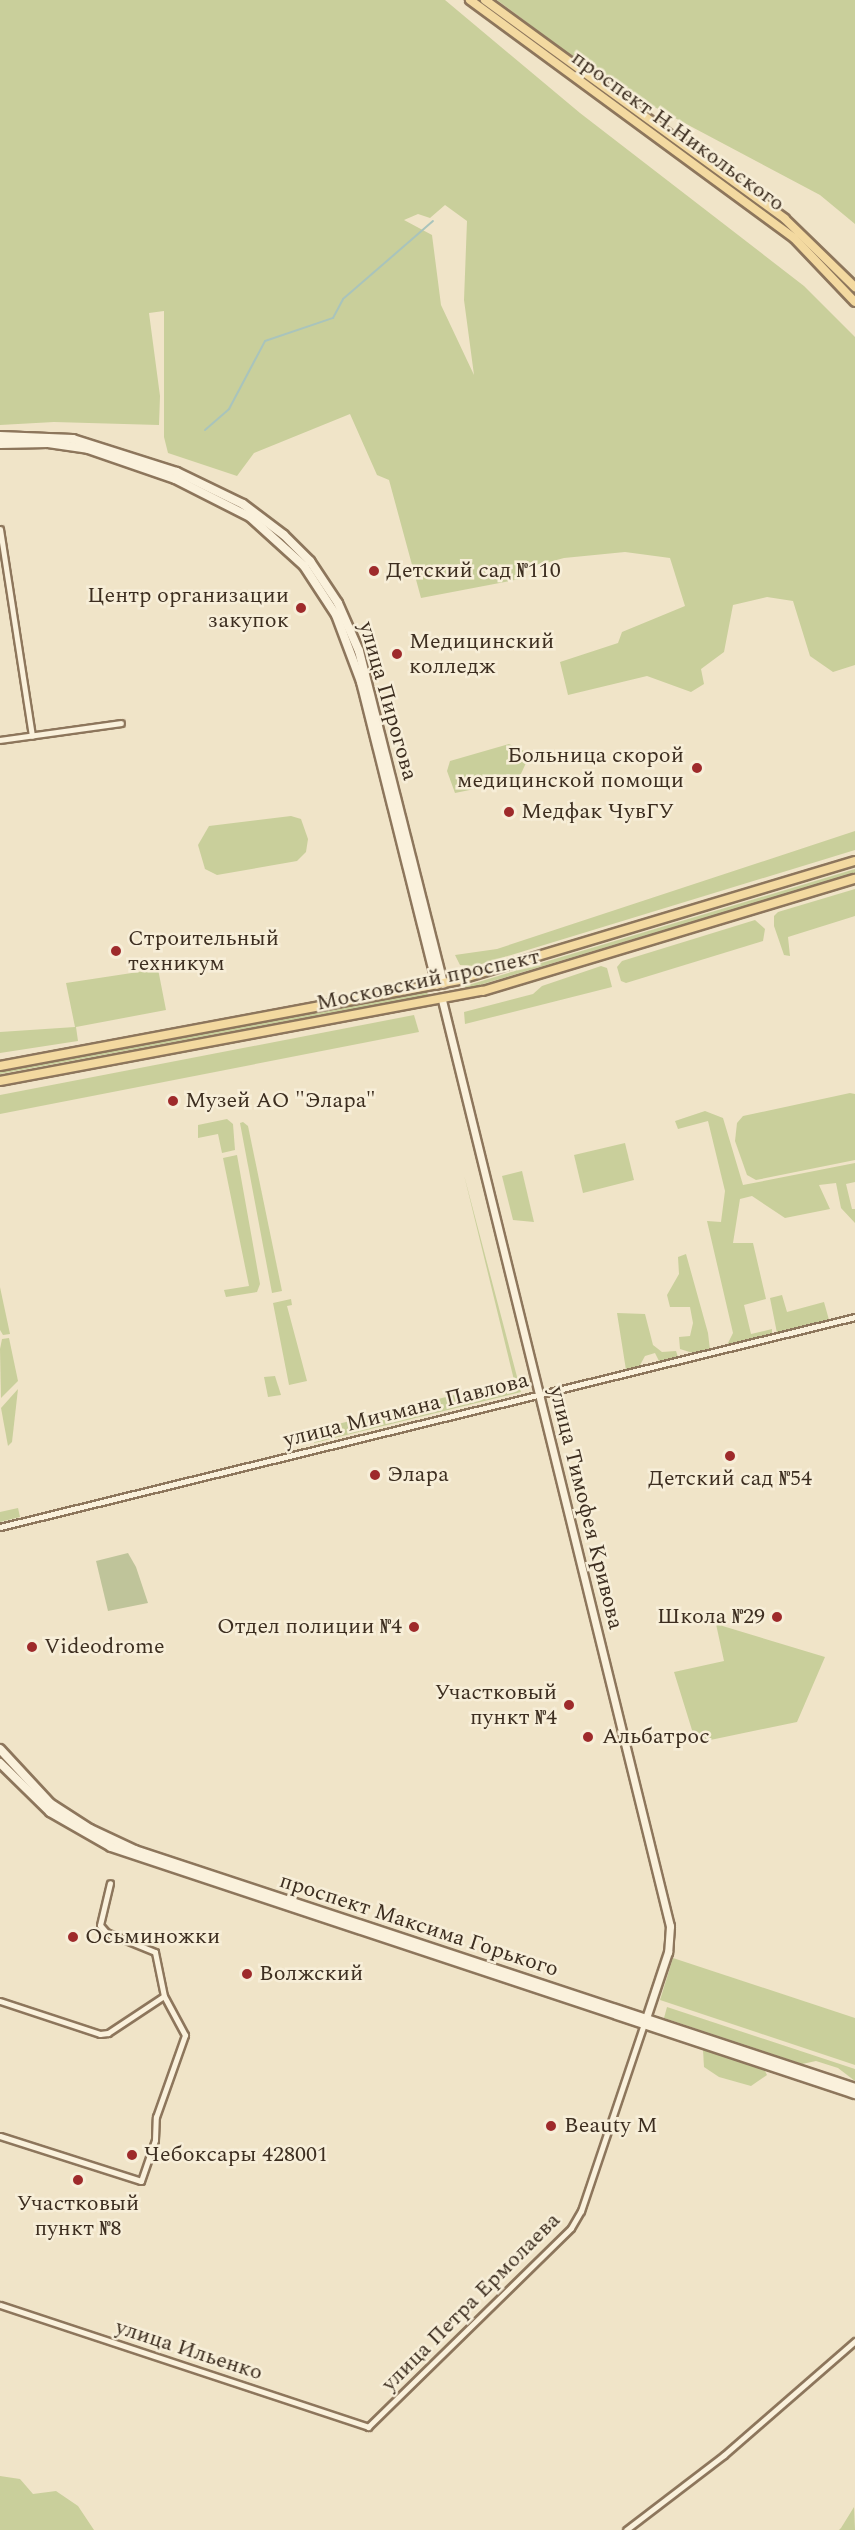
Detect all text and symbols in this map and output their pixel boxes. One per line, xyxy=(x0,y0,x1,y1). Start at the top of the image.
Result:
street label: проспект Н.Никольского xyxy=(566,45,790,217)
place label: Детский сад №110 xyxy=(386,558,561,584)
marker: Детский сад №110 xyxy=(367,564,381,578)
place label: Центр организации закупок xyxy=(87,582,289,634)
marker: Центр организации закупок xyxy=(294,601,308,615)
street label: улица Пирогова xyxy=(353,619,423,783)
place label: Медицинский колледж xyxy=(409,628,554,680)
marker: Медицинский колледж xyxy=(390,647,404,661)
place label: Больница скорой медицинской помощи xyxy=(457,742,684,794)
marker: Больница скорой медицинской помощи xyxy=(688,759,706,777)
place label: Медфак ЧувГУ xyxy=(521,799,674,825)
marker: Медфак ЧувГУ xyxy=(502,805,516,819)
place label: Строительный техникум xyxy=(128,925,279,976)
street label: Московский проспект xyxy=(314,943,542,1017)
marker: Строительный техникум xyxy=(109,944,123,958)
place label: Музей АО "Элара" xyxy=(185,1088,376,1114)
marker: Музей АО "Элара" xyxy=(166,1094,180,1108)
street label: улица Мичмана Павлова xyxy=(281,1367,531,1453)
street label: улица Тимофея Кривова xyxy=(543,1384,629,1632)
marker: Детский сад №54 xyxy=(723,1449,737,1463)
place label: Элара xyxy=(387,1462,449,1488)
place label: Детский сад №54 xyxy=(648,1466,812,1492)
marker: Элара xyxy=(368,1468,382,1482)
place label: Школа №29 xyxy=(657,1604,765,1630)
marker: Школа №29 xyxy=(770,1610,784,1624)
place label: Отдел полиции №4 xyxy=(217,1614,402,1640)
marker: Отдел полиции №4 xyxy=(407,1620,421,1634)
place label: Videodrome xyxy=(44,1634,165,1660)
marker: Videodrome xyxy=(25,1640,39,1654)
place label: Участковый пункт №4 xyxy=(435,1679,557,1730)
marker: Участковый пункт №4 xyxy=(562,1698,576,1712)
place label: Альбатрос xyxy=(602,1724,710,1750)
marker: Альбатрос xyxy=(579,1728,597,1746)
street label: проспект Максима Горького xyxy=(276,1867,562,1983)
place label: Осьминожки xyxy=(85,1924,220,1950)
marker: Осьминожки xyxy=(66,1930,80,1944)
place label: Волжский xyxy=(259,1961,363,1987)
marker: Волжский xyxy=(240,1967,254,1981)
place label: Beauty M xyxy=(564,2113,657,2139)
marker: Beauty M xyxy=(542,2117,560,2135)
place label: Чебоксары 428001 xyxy=(144,2142,328,2168)
marker: Чебоксары 428001 xyxy=(125,2148,139,2162)
marker: Участковый пункт №8 xyxy=(71,2173,85,2187)
place label: Участковый пункт №8 xyxy=(17,2190,139,2242)
street label: улица Петра Ермолаева xyxy=(376,2207,566,2397)
street label: улица Ильенко xyxy=(112,2314,266,2386)

